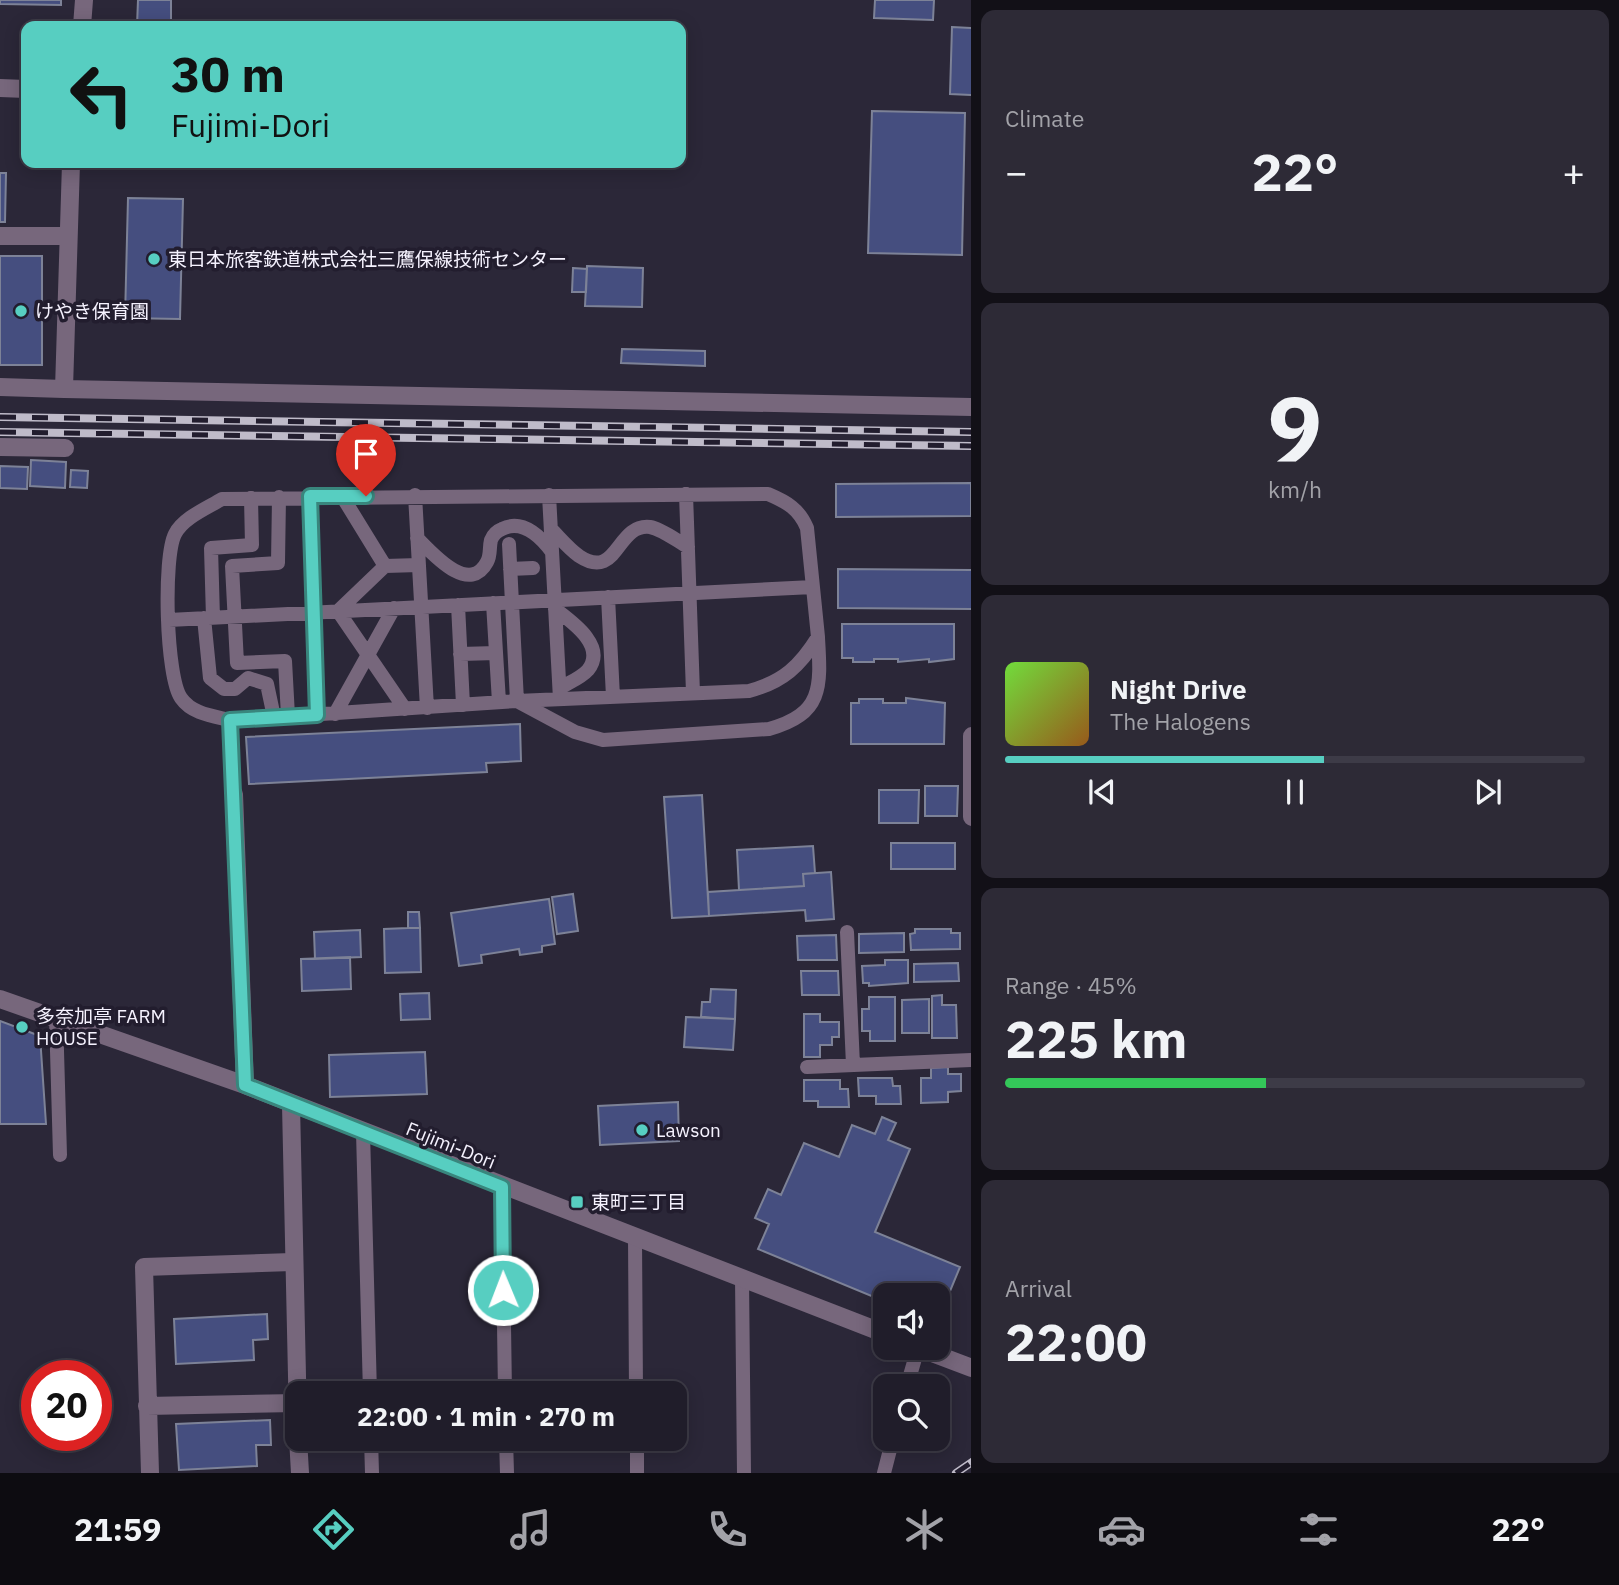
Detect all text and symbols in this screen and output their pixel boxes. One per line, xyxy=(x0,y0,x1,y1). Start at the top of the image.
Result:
text: 30 m xyxy=(171,42,285,105)
icon: left xyxy=(56,49,147,140)
text: Climate xyxy=(1005,103,1084,133)
text: Fujimi-Dori xyxy=(171,104,330,146)
text: 22° xyxy=(1252,138,1338,205)
text: − xyxy=(1005,147,1028,196)
text: + xyxy=(1562,147,1585,196)
place label: 東日本旅客鉄道株式会社三鷹保線技術センター xyxy=(168,247,567,271)
marker: 東日本旅客鉄道株式会社三鷹保線技術センター xyxy=(146,251,162,267)
place label: けやき保育園 xyxy=(35,299,149,323)
marker: けやき保育園 xyxy=(13,303,29,319)
text: 9 xyxy=(1268,369,1322,487)
pin xyxy=(336,424,396,496)
icon: arrive xyxy=(347,435,385,473)
text: km/h xyxy=(1268,474,1322,504)
text: Night Drive xyxy=(1110,672,1247,706)
text: The Halogens xyxy=(1110,706,1251,736)
icon: previous xyxy=(1083,773,1121,811)
icon: pause xyxy=(1276,773,1314,811)
icon: next xyxy=(1469,773,1507,811)
text: Range · 45% xyxy=(1005,970,1137,1000)
place label: 多奈加亭 FARM HOUSE xyxy=(36,1004,166,1050)
text: 225 km xyxy=(1005,1005,1187,1072)
marker: 多奈加亭 FARM HOUSE xyxy=(14,1019,30,1035)
street label: Fujimi-Dori xyxy=(403,1116,499,1174)
place label: Lawson xyxy=(656,1118,721,1142)
marker: Lawson xyxy=(634,1122,650,1138)
place label: 東町三丁目 xyxy=(591,1190,686,1214)
marker: 東町三丁目 xyxy=(569,1194,585,1210)
position arrow xyxy=(466,1253,540,1327)
text: Arrival xyxy=(1005,1273,1072,1303)
map controls xyxy=(873,1283,950,1451)
button: sound xyxy=(873,1283,950,1360)
text: 22:00 xyxy=(1005,1308,1147,1375)
speed limit sign: 20 xyxy=(21,1360,112,1451)
button: search xyxy=(873,1374,950,1451)
text: 22:00 · 1 min · 270 m xyxy=(357,1399,615,1433)
icon: directions xyxy=(309,1505,358,1554)
icon: music xyxy=(506,1505,555,1554)
icon: phone xyxy=(703,1505,752,1554)
icon: climate xyxy=(900,1505,949,1554)
icon: car xyxy=(1097,1505,1146,1554)
icon: filters xyxy=(1294,1505,1343,1554)
text: 21:59 xyxy=(74,1508,161,1550)
text: 22° xyxy=(1491,1508,1545,1550)

